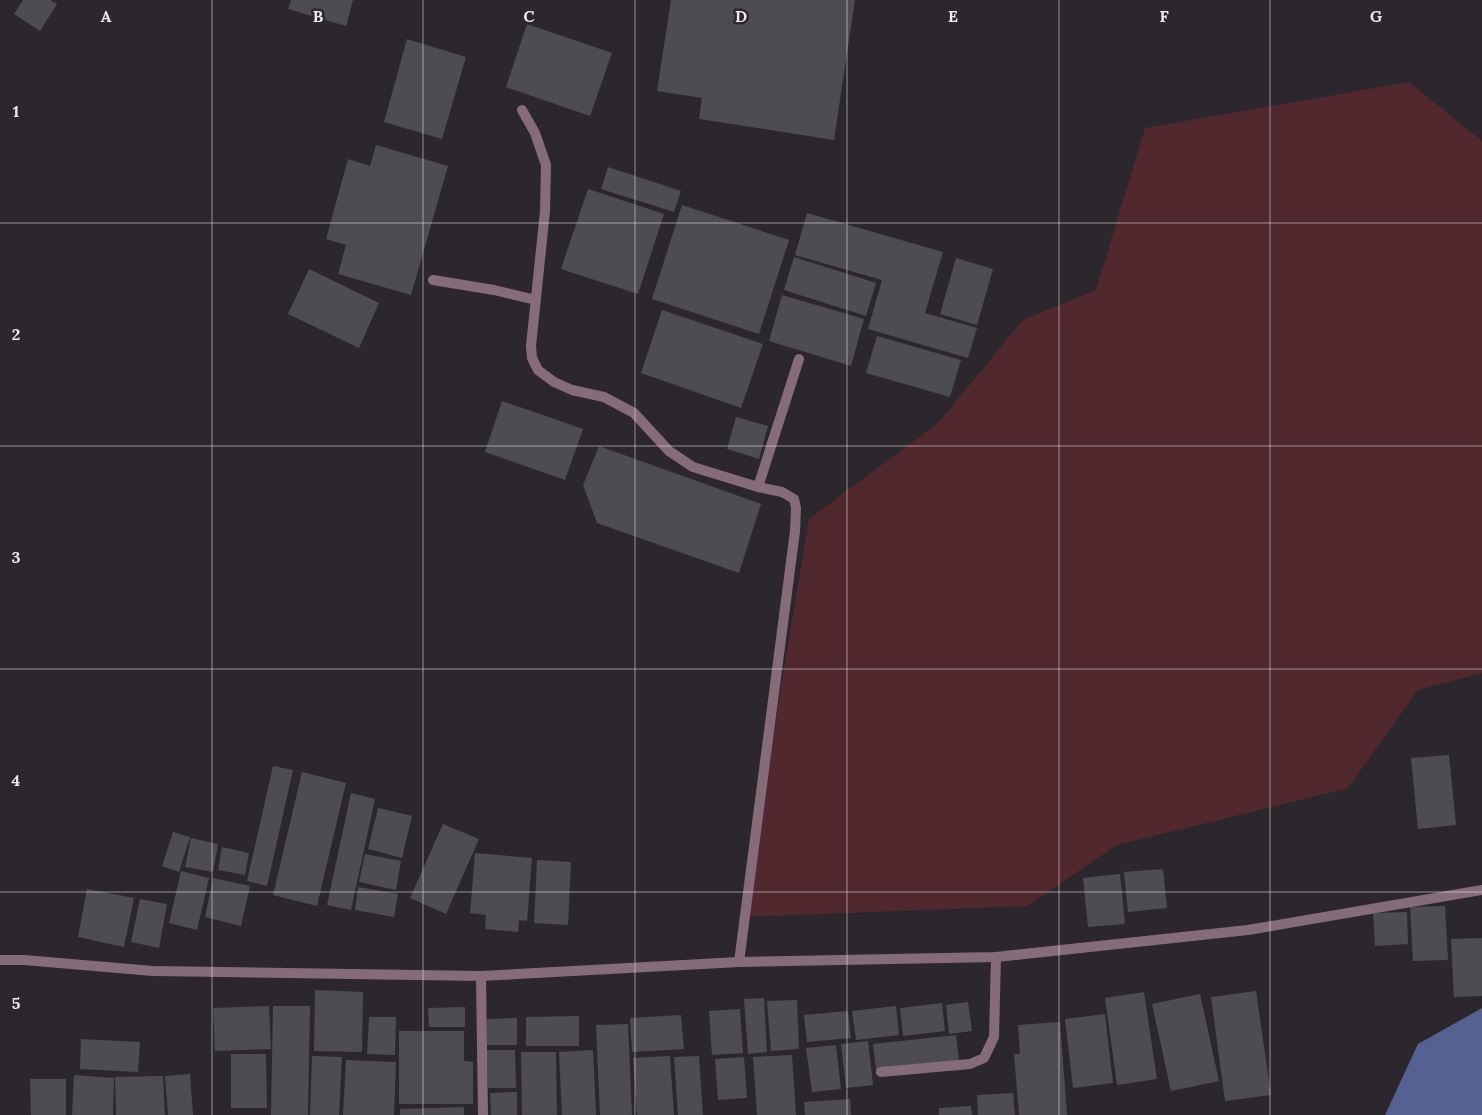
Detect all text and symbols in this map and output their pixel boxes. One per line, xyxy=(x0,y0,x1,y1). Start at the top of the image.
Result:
text: A xyxy=(101,6,112,26)
text: B xyxy=(313,6,324,26)
text: C xyxy=(523,6,535,26)
text: D xyxy=(735,6,747,26)
text: E xyxy=(948,6,958,26)
text: F xyxy=(1159,6,1169,26)
text: G xyxy=(1370,6,1382,26)
text: 1 xyxy=(13,101,19,121)
text: 2 xyxy=(12,324,20,344)
text: 3 xyxy=(12,547,21,567)
text: 4 xyxy=(12,770,21,790)
text: 5 xyxy=(12,993,21,1013)

